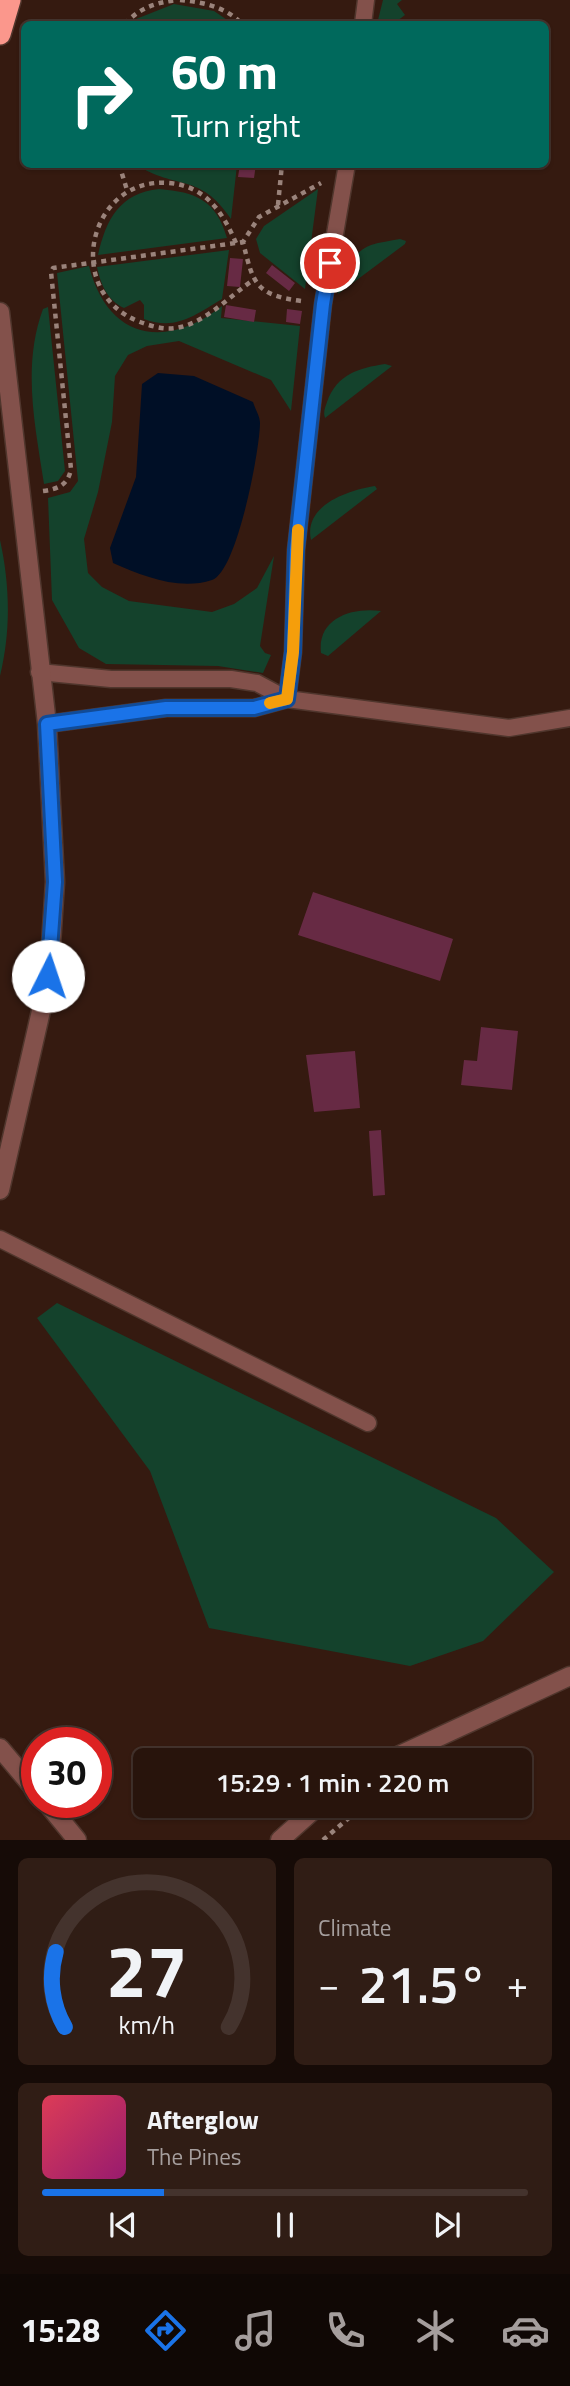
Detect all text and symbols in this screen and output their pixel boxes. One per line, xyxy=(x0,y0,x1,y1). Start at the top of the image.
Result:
text: 60 m xyxy=(171,33,278,108)
icon: right xyxy=(56,49,147,140)
text: Turn right xyxy=(171,101,300,149)
pin xyxy=(300,233,360,293)
icon: arrive xyxy=(311,244,349,282)
position arrow xyxy=(11,939,85,1013)
speed limit sign: 30 xyxy=(21,1727,112,1818)
text: 15:29 · 1 min · 220 m xyxy=(216,1763,449,1802)
text: Climate xyxy=(318,1910,391,1945)
text: 27 xyxy=(106,1916,188,2026)
text: 21.5° xyxy=(359,1944,487,2023)
text: − xyxy=(318,1955,339,2013)
text: + xyxy=(507,1955,528,2013)
text: km/h xyxy=(119,2006,175,2044)
text: Afterglow xyxy=(147,2100,259,2139)
text: The Pines xyxy=(147,2139,241,2174)
icon: previous xyxy=(104,2206,142,2244)
icon: pause xyxy=(266,2206,304,2244)
icon: next xyxy=(428,2206,466,2244)
text: 15:28 xyxy=(20,2306,100,2354)
icon: directions xyxy=(141,2306,190,2355)
icon: music xyxy=(231,2306,280,2355)
icon: phone xyxy=(321,2306,370,2355)
icon: climate xyxy=(411,2306,460,2355)
icon: car xyxy=(501,2306,550,2355)

